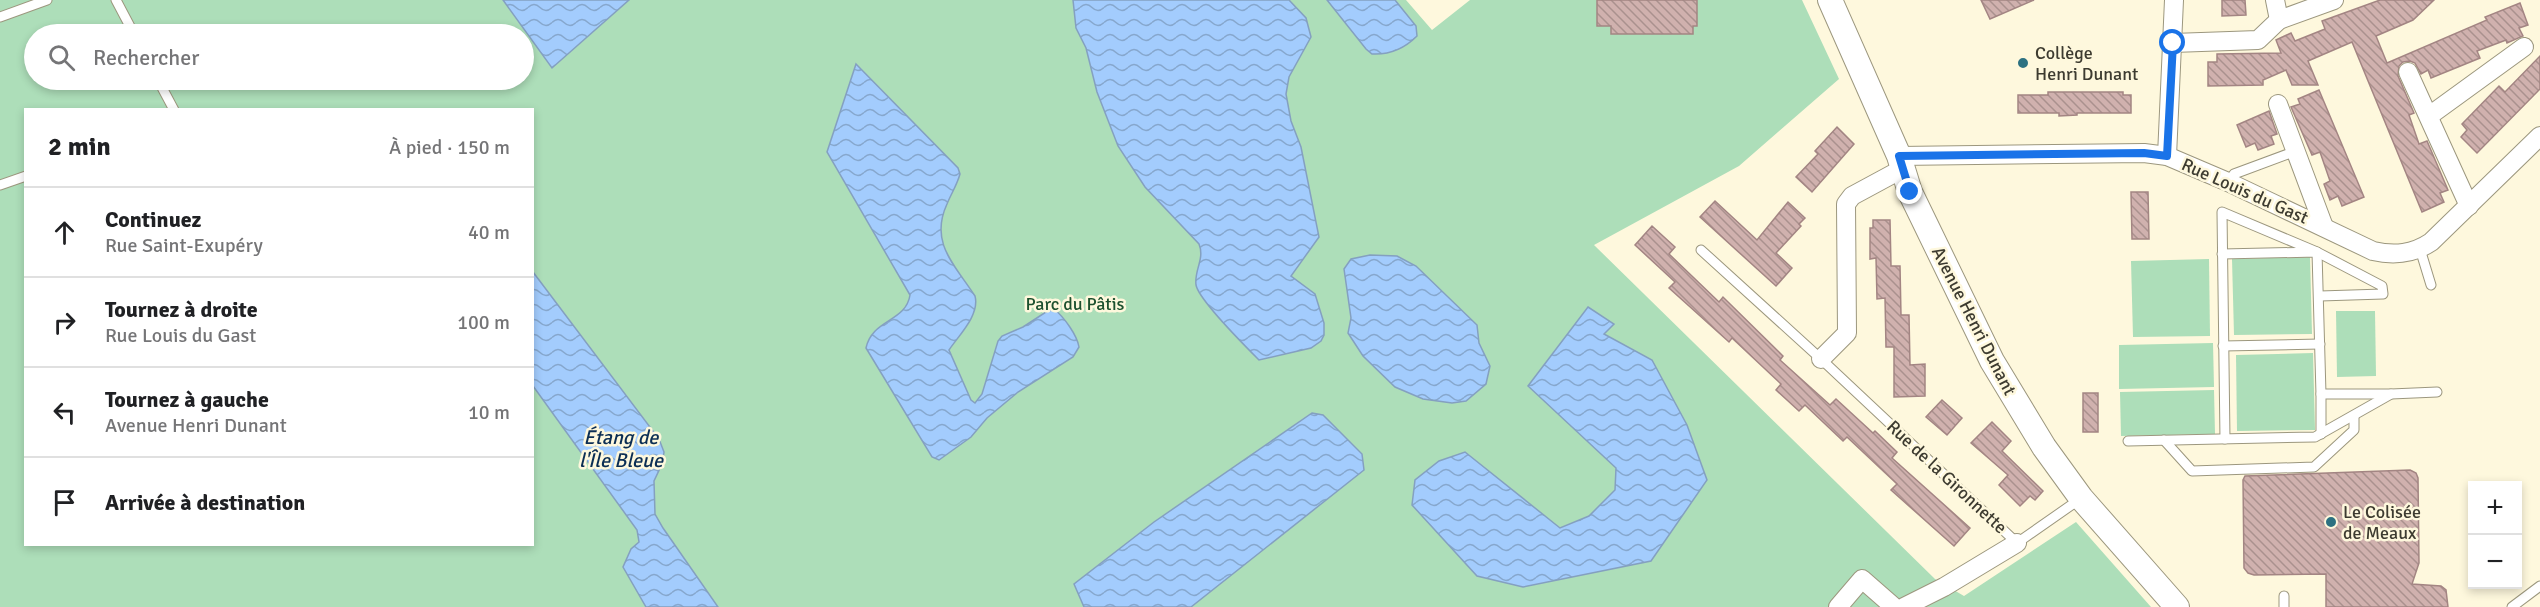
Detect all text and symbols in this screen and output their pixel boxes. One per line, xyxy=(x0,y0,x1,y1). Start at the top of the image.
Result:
search box xyxy=(24,24,534,90)
route start xyxy=(2159,29,2185,55)
icon: search xyxy=(45,41,78,74)
place label: Collège Henri Dunant xyxy=(2035,42,2138,85)
text: Rechercher xyxy=(93,44,199,71)
marker: Collège Henri Dunant xyxy=(2016,56,2030,70)
text: 2 min xyxy=(48,131,111,163)
text: À pied · 150 m xyxy=(389,135,510,160)
street label: Rue Louis du Gast xyxy=(2178,153,2312,229)
route end xyxy=(1896,178,1922,204)
text: Continuez xyxy=(105,206,201,233)
icon: ahead xyxy=(48,216,81,249)
text: 40 m xyxy=(468,220,510,245)
text: Rue Saint-Exupéry xyxy=(105,233,263,258)
street label: Avenue Henri Dunant xyxy=(1927,243,2021,399)
park label: Parc du Pâtis xyxy=(1026,293,1125,315)
text: Tournez à droite xyxy=(105,296,258,323)
icon: right xyxy=(48,306,81,339)
text: 100 m xyxy=(457,310,510,335)
text: Rue Louis du Gast xyxy=(105,323,256,348)
text: Tournez à gauche xyxy=(105,386,269,413)
icon: left xyxy=(48,396,81,429)
text: 10 m xyxy=(468,400,510,425)
text: Avenue Henri Dunant xyxy=(105,413,287,438)
street label: Rue de la Gironnette xyxy=(1882,416,2012,538)
water label: Étang de l'Île Bleue xyxy=(579,425,664,473)
map controls xyxy=(2468,481,2522,589)
button: + xyxy=(2468,481,2522,535)
icon: arrive xyxy=(48,486,81,519)
text: Arrivée à destination xyxy=(105,489,305,516)
place label: Le Colisée de Meaux xyxy=(2343,501,2421,544)
marker: Le Colisée de Meaux xyxy=(2324,515,2338,529)
button: − xyxy=(2468,535,2522,589)

